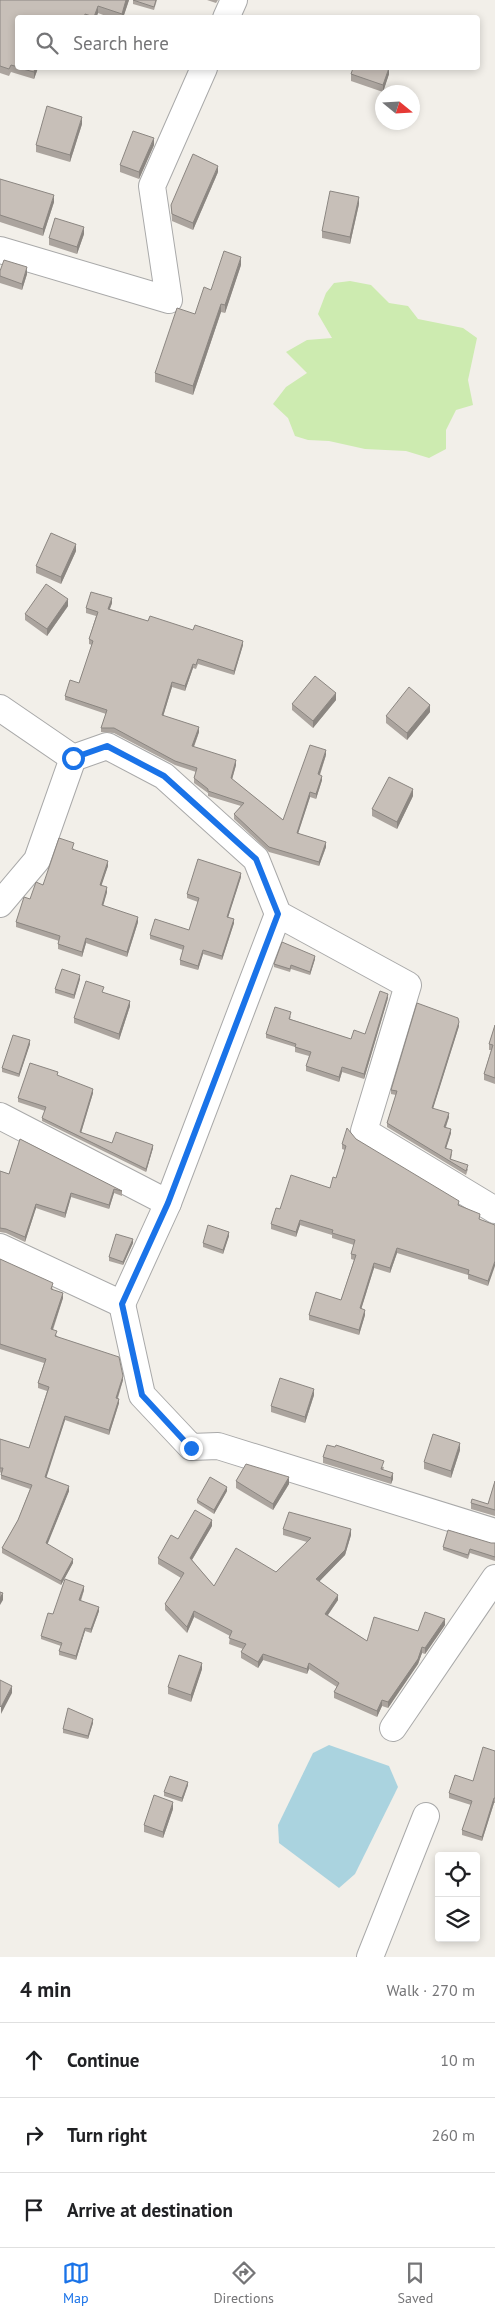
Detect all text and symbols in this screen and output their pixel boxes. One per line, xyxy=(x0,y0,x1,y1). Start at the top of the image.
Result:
search box xyxy=(15,15,480,70)
icon: search xyxy=(33,29,61,57)
text: Search here xyxy=(73,31,169,55)
north arrow xyxy=(375,85,420,130)
route start xyxy=(62,747,85,770)
route end xyxy=(180,1437,203,1460)
map controls xyxy=(435,1852,480,1942)
button: locate xyxy=(435,1852,480,1897)
button: layers xyxy=(435,1897,480,1942)
text: 4 min xyxy=(20,1976,71,2003)
text: Walk · 270 m xyxy=(386,1980,475,2000)
icon: ahead xyxy=(20,2046,48,2074)
text: Continue xyxy=(67,2048,139,2072)
text: 10 m xyxy=(440,2050,475,2070)
icon: right xyxy=(20,2121,48,2149)
text: Turn right xyxy=(67,2123,147,2147)
text: 260 m xyxy=(432,2125,475,2145)
icon: arrive xyxy=(20,2196,48,2224)
text: Arrive at destination xyxy=(67,2198,233,2222)
tab: Map xyxy=(62,2259,90,2307)
tab: Directions xyxy=(213,2259,274,2307)
tab: Saved xyxy=(398,2259,433,2307)

